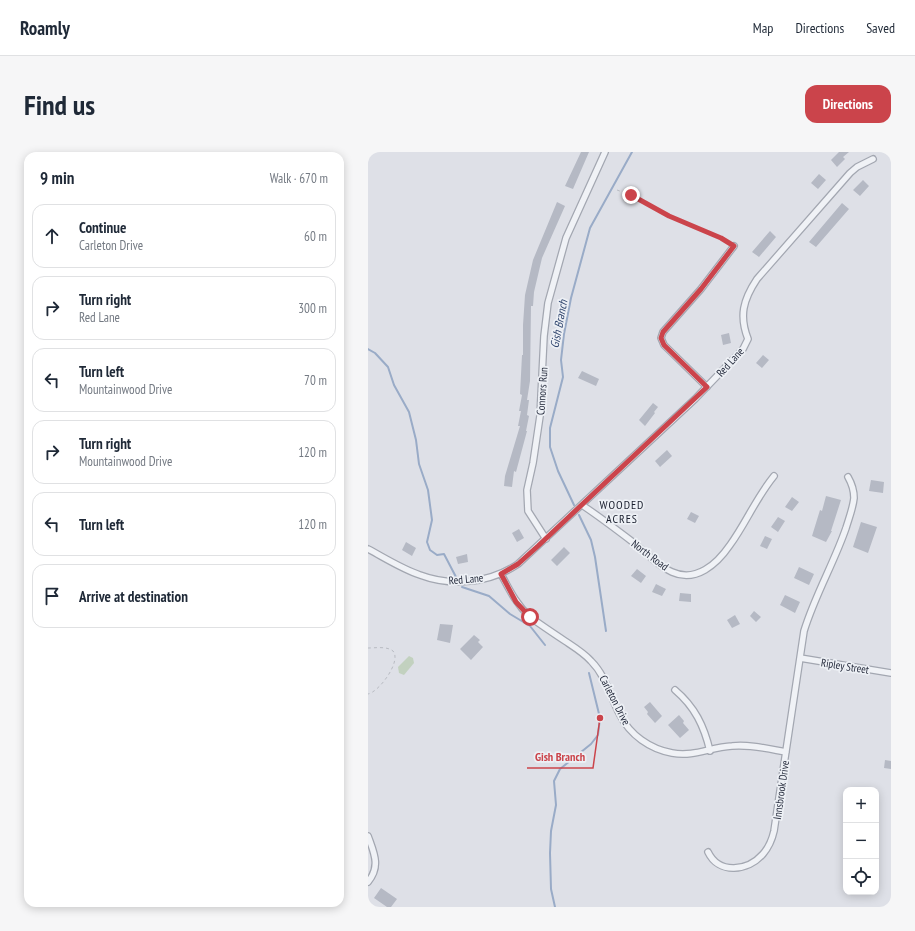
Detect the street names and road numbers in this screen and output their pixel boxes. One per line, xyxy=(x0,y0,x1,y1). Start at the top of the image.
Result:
street label: Red Lane xyxy=(713,344,747,380)
street label: Connors Run xyxy=(533,366,551,415)
street label: North Road xyxy=(629,536,672,574)
street label: Red Lane xyxy=(448,570,484,587)
street label: Ripley Street xyxy=(820,655,870,677)
street label: Carleton Drive xyxy=(596,673,634,728)
street label: Innsbrook Drive xyxy=(770,759,792,820)

